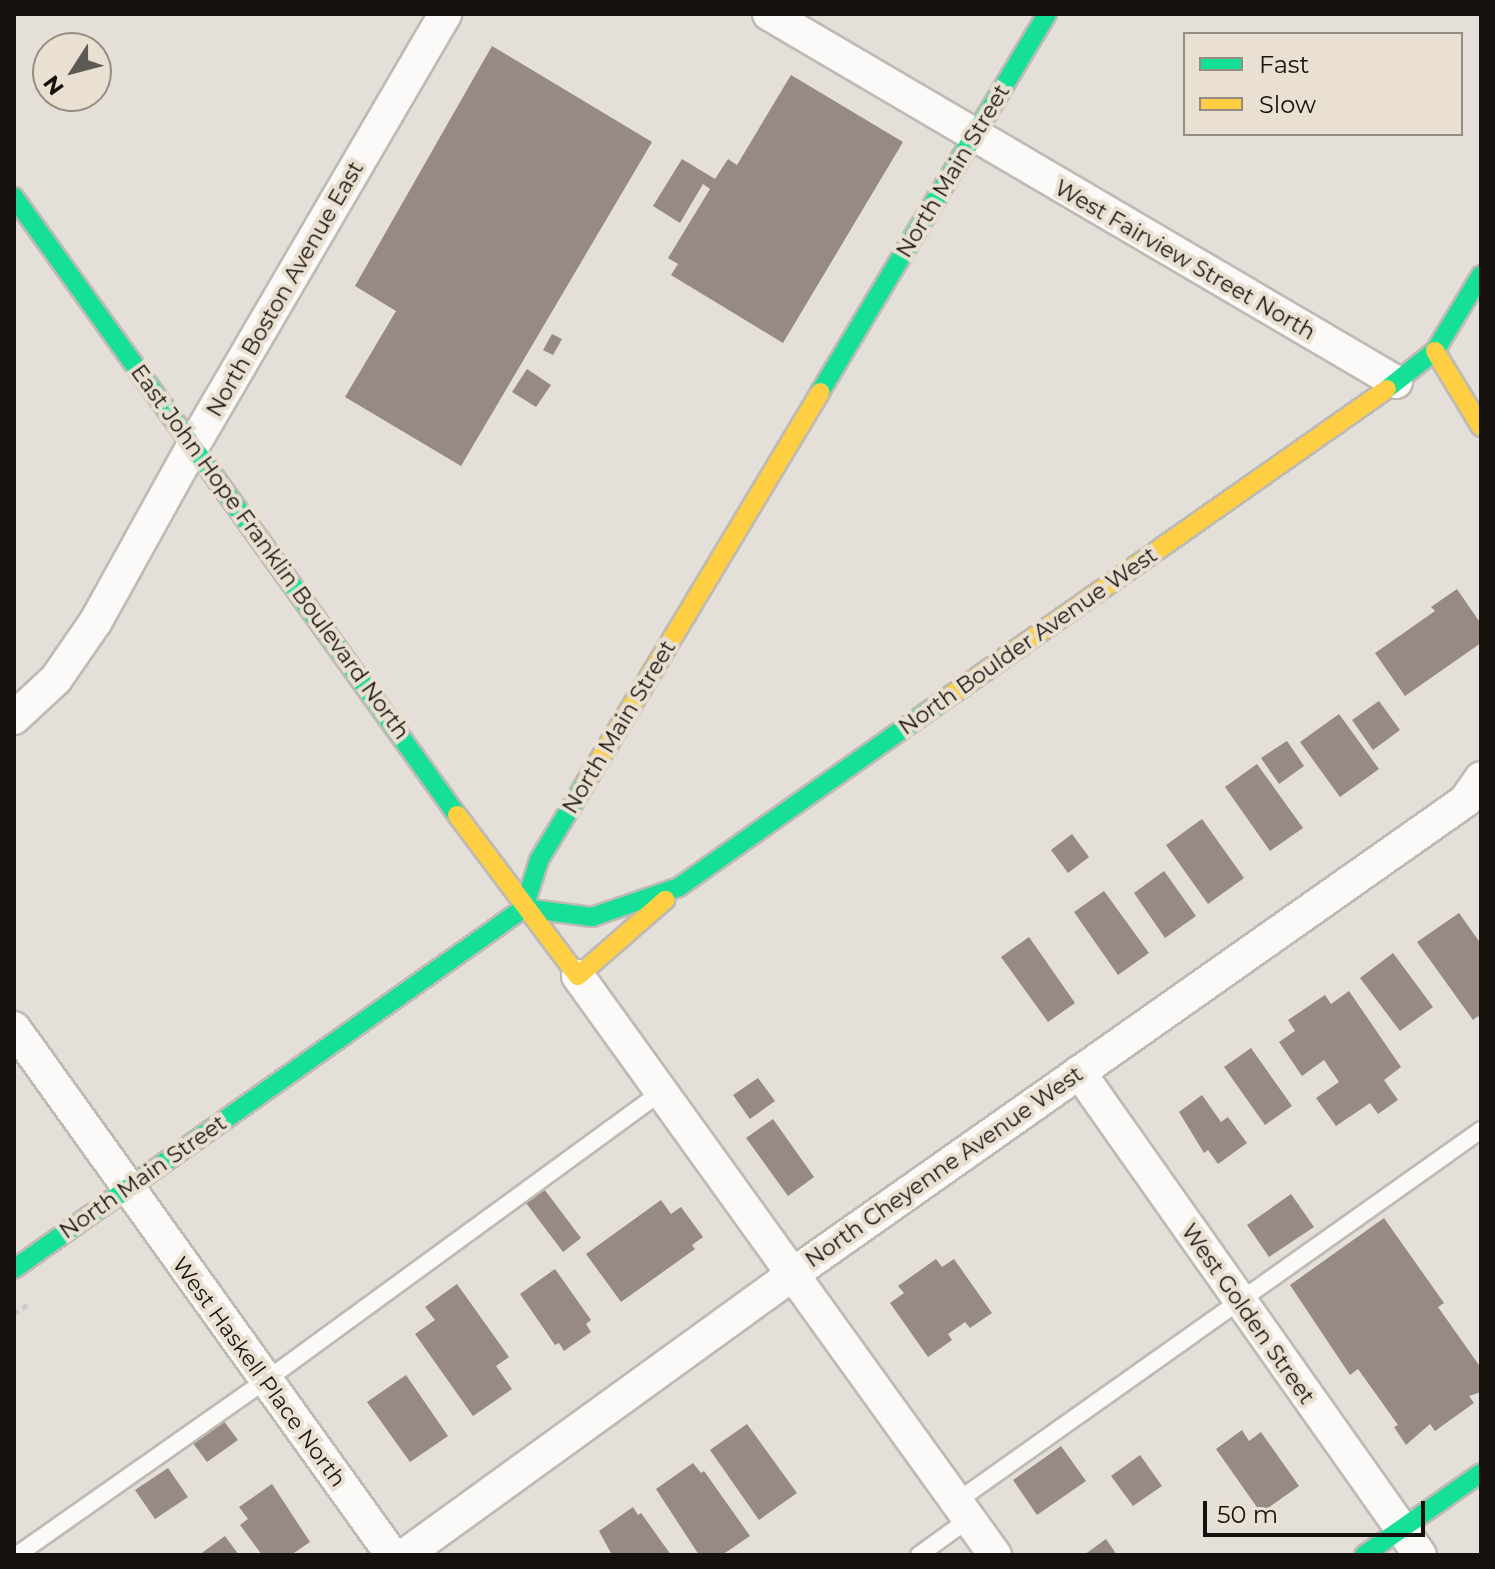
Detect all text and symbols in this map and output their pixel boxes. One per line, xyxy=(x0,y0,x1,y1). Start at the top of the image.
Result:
north arrow xyxy=(32,32,112,112)
legend xyxy=(1183,32,1463,136)
text: Fast xyxy=(1259,50,1309,79)
text: N xyxy=(38,70,70,100)
street label: North Main Street xyxy=(891,80,1015,262)
text: Slow xyxy=(1259,90,1316,119)
street label: North Boston Avenue East xyxy=(201,157,369,421)
street label: West Fairview Street North xyxy=(1050,174,1320,346)
street label: East John Hope Franklin Boulevard North xyxy=(125,360,415,744)
street label: North Boulder Avenue West xyxy=(894,541,1162,741)
street label: North Main Street xyxy=(557,636,681,818)
street label: North Cheyenne Avenue West xyxy=(800,1061,1088,1273)
street label: North Main Street xyxy=(55,1110,231,1244)
street label: West Golden Street xyxy=(1176,1219,1320,1409)
street label: West Haskell Place North xyxy=(167,1252,351,1492)
scale bar xyxy=(1207,1485,1429,1535)
text: 50 m xyxy=(1217,1500,1278,1529)

